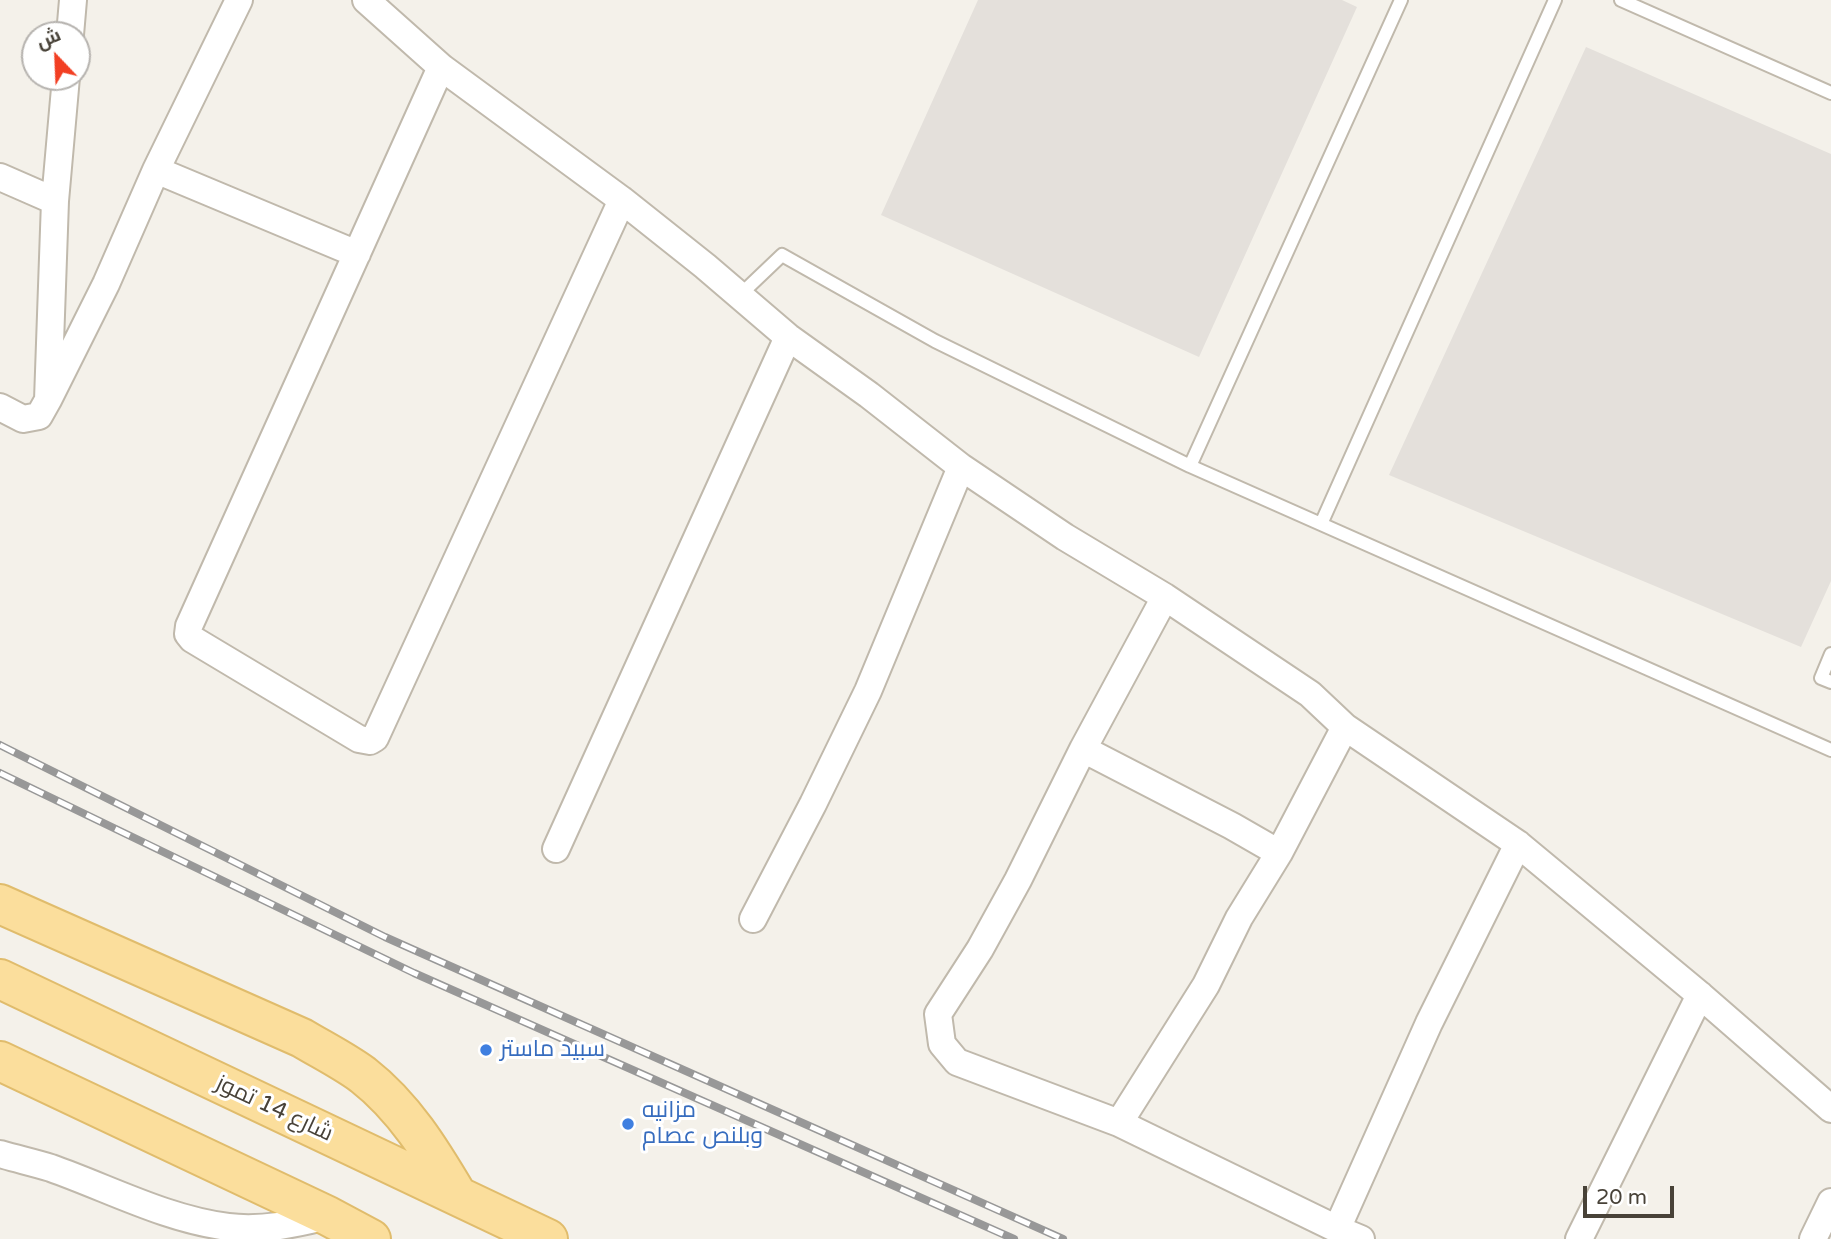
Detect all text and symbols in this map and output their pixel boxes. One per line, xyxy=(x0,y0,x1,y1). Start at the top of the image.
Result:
north arrow xyxy=(21,21,91,91)
text: ش xyxy=(33,24,64,53)
place label: سبيد ماستر xyxy=(500,1036,605,1064)
marker: سبيد ماستر xyxy=(478,1042,494,1058)
street label: شارع 14 تموز xyxy=(211,1070,337,1148)
place label: مزانيه وبلنص عصام xyxy=(642,1097,763,1151)
marker: مزانيه وبلنص عصام xyxy=(620,1116,636,1132)
scale bar xyxy=(1586,1172,1677,1216)
text: 20 m xyxy=(1596,1185,1647,1210)

